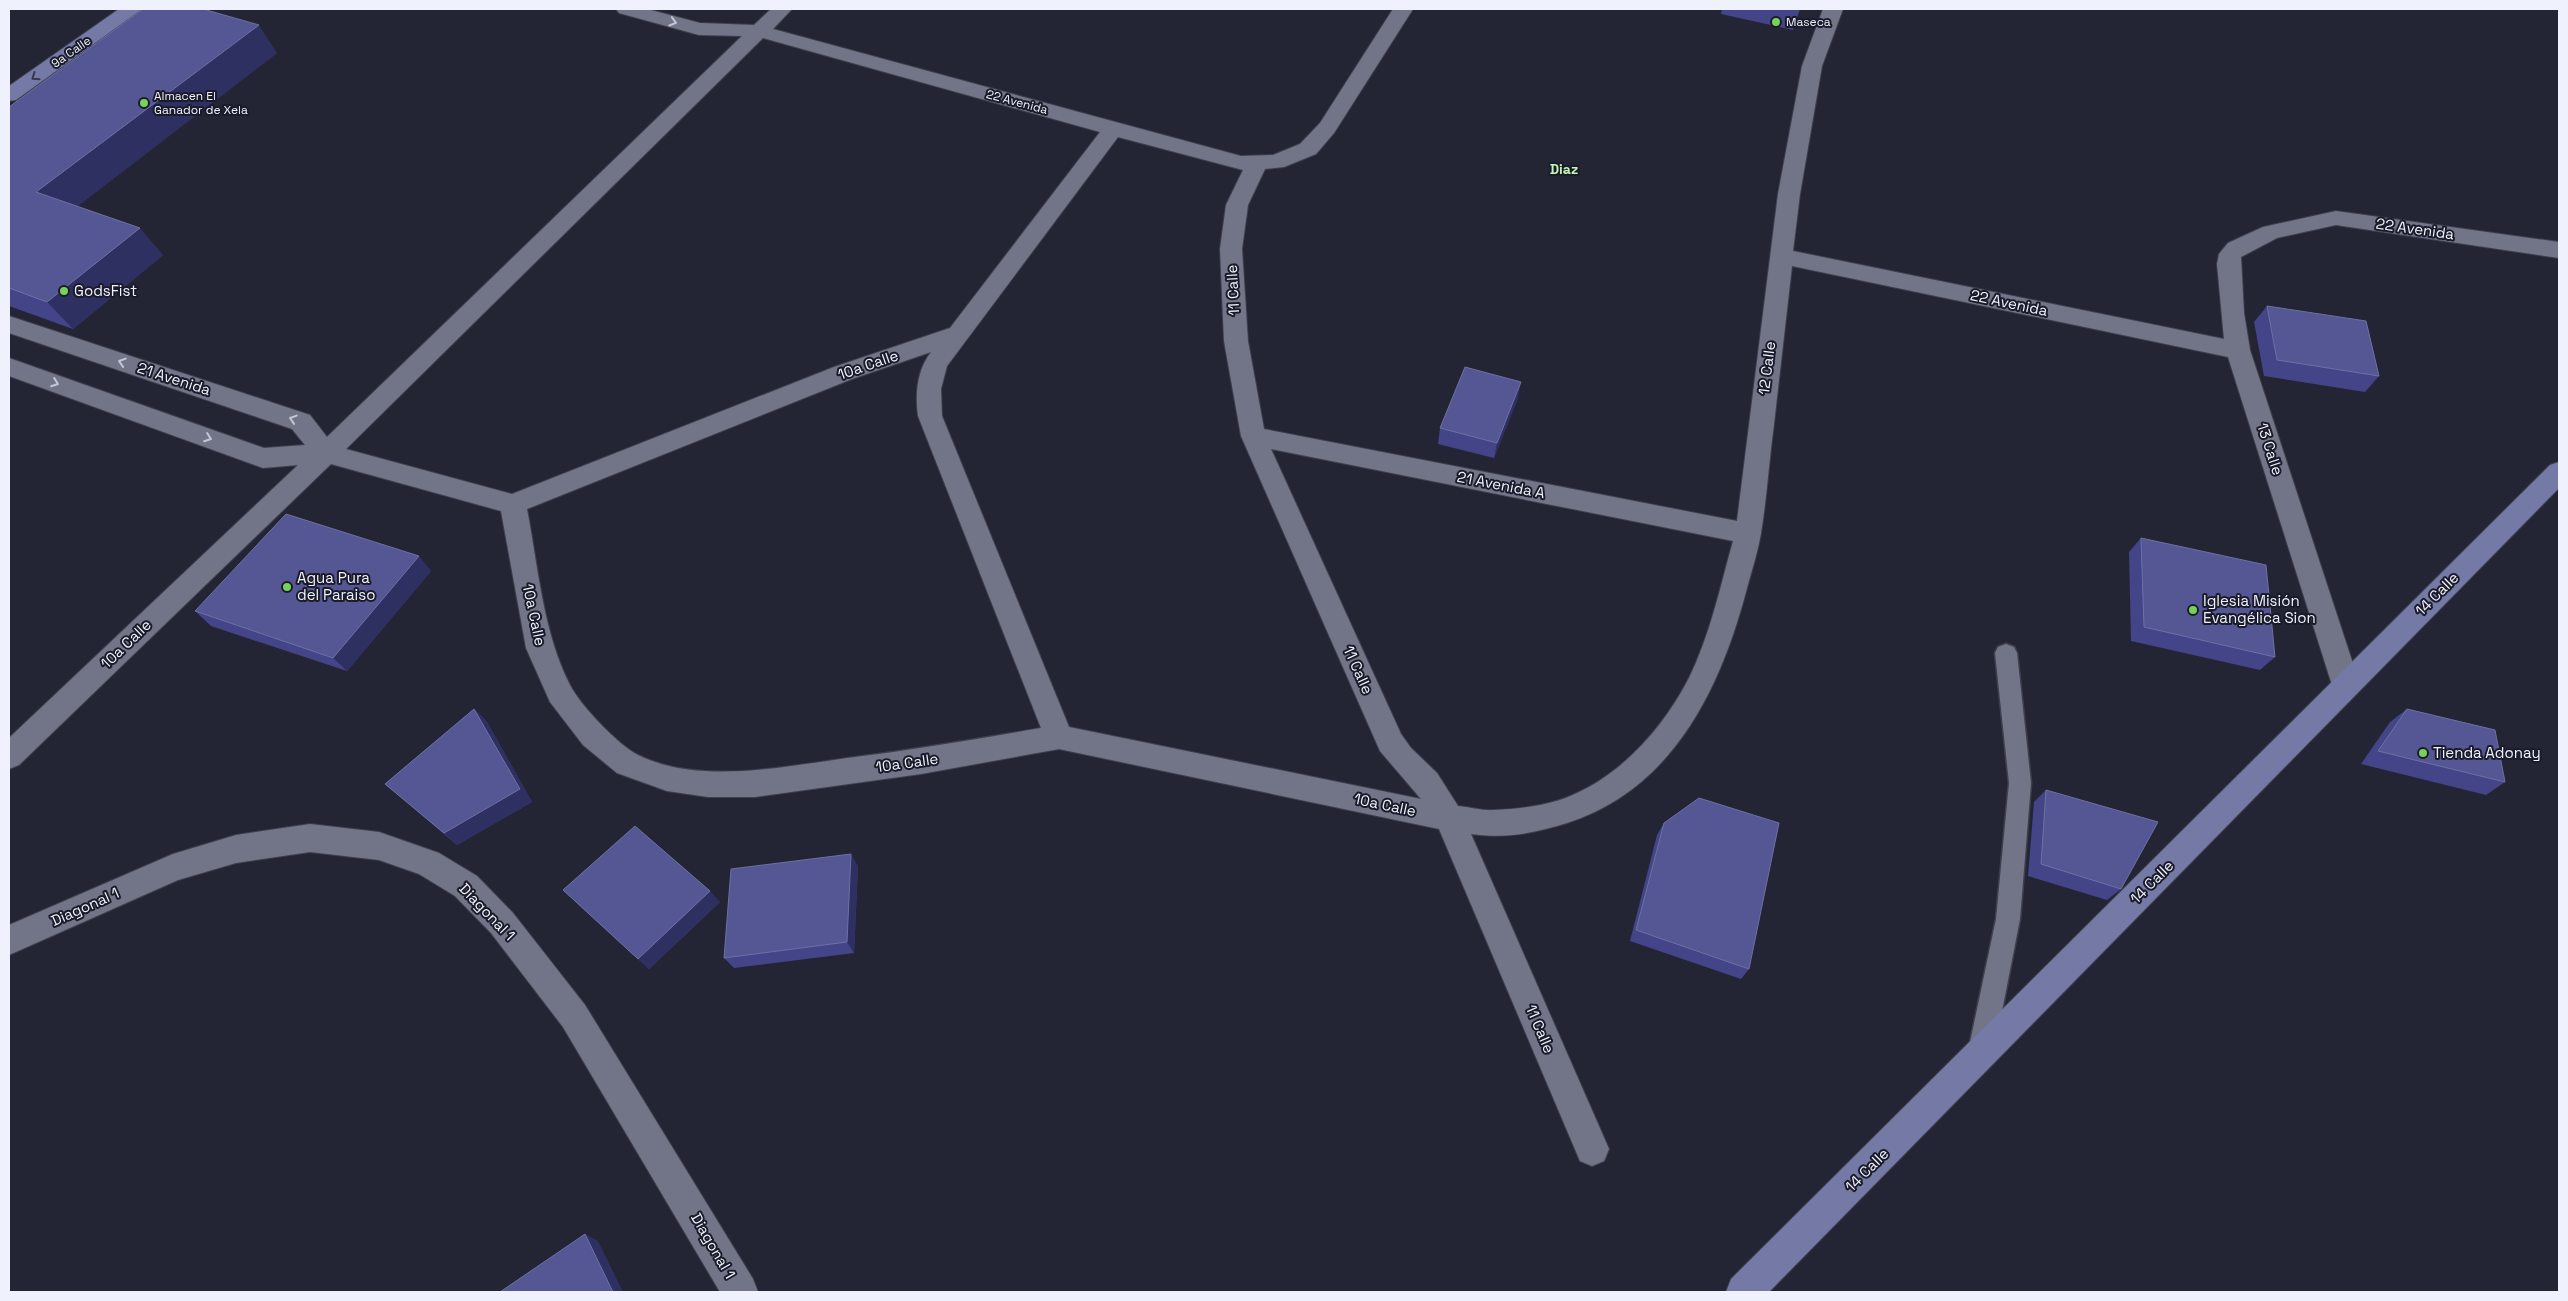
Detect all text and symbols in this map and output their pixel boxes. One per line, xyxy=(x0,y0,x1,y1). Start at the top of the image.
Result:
place label: Maseca xyxy=(1786,14,1831,30)
one-way arrow xyxy=(668,16,677,27)
marker: Maseca xyxy=(1770,16,1782,28)
street label: 9a Calle xyxy=(48,33,94,71)
one-way arrow xyxy=(31,71,41,80)
street label: 22 Avenida xyxy=(985,86,1050,118)
place label: Almacen El Ganador de Xela xyxy=(154,88,248,118)
marker: Almacen El Ganador de Xela xyxy=(138,97,150,109)
district label: Diaz xyxy=(1550,160,1578,178)
street label: 22 Avenida xyxy=(2375,214,2456,243)
street label: 11 Calle xyxy=(1222,264,1243,316)
place label: GodsFist xyxy=(74,281,137,300)
marker: GodsFist xyxy=(58,285,70,297)
street label: 22 Avenida xyxy=(1969,285,2050,320)
street label: 12 Calle xyxy=(1754,340,1779,396)
street label: 10a Calle xyxy=(835,345,901,384)
one-way arrow xyxy=(118,358,127,368)
street label: 21 Avenida xyxy=(135,358,214,399)
one-way arrow xyxy=(50,377,58,387)
one-way arrow xyxy=(289,415,297,425)
street label: 13 Calle xyxy=(2253,420,2288,477)
one-way arrow xyxy=(203,432,211,442)
street label: 21 Avenida A xyxy=(1456,467,1547,502)
place label: Agua Pura del Paraiso xyxy=(297,568,375,604)
street label: 14 Calle xyxy=(2411,568,2463,619)
marker: Agua Pura del Paraiso xyxy=(281,581,293,593)
street label: 10a Calle xyxy=(519,582,550,648)
place label: Iglesia Misión Evangélica Sion xyxy=(2203,591,2316,627)
marker: Iglesia Misión Evangélica Sion xyxy=(2187,604,2199,616)
street label: 10a Calle xyxy=(96,615,155,672)
street label: 11 Calle xyxy=(1339,643,1378,697)
place label: Tienda Adonay xyxy=(2433,743,2541,762)
marker: Tienda Adonay xyxy=(2417,747,2429,759)
street label: 10a Calle xyxy=(874,749,939,776)
street label: 10a Calle xyxy=(1352,789,1418,820)
street label: 14 Calle xyxy=(2126,856,2178,907)
street label: Diagonal 1 xyxy=(455,879,519,944)
street label: Diagonal 1 xyxy=(48,883,122,930)
street label: 11 Calle xyxy=(1522,1002,1559,1056)
street label: 14 Calle xyxy=(1841,1144,1893,1195)
street label: Diagonal 1 xyxy=(687,1210,740,1282)

